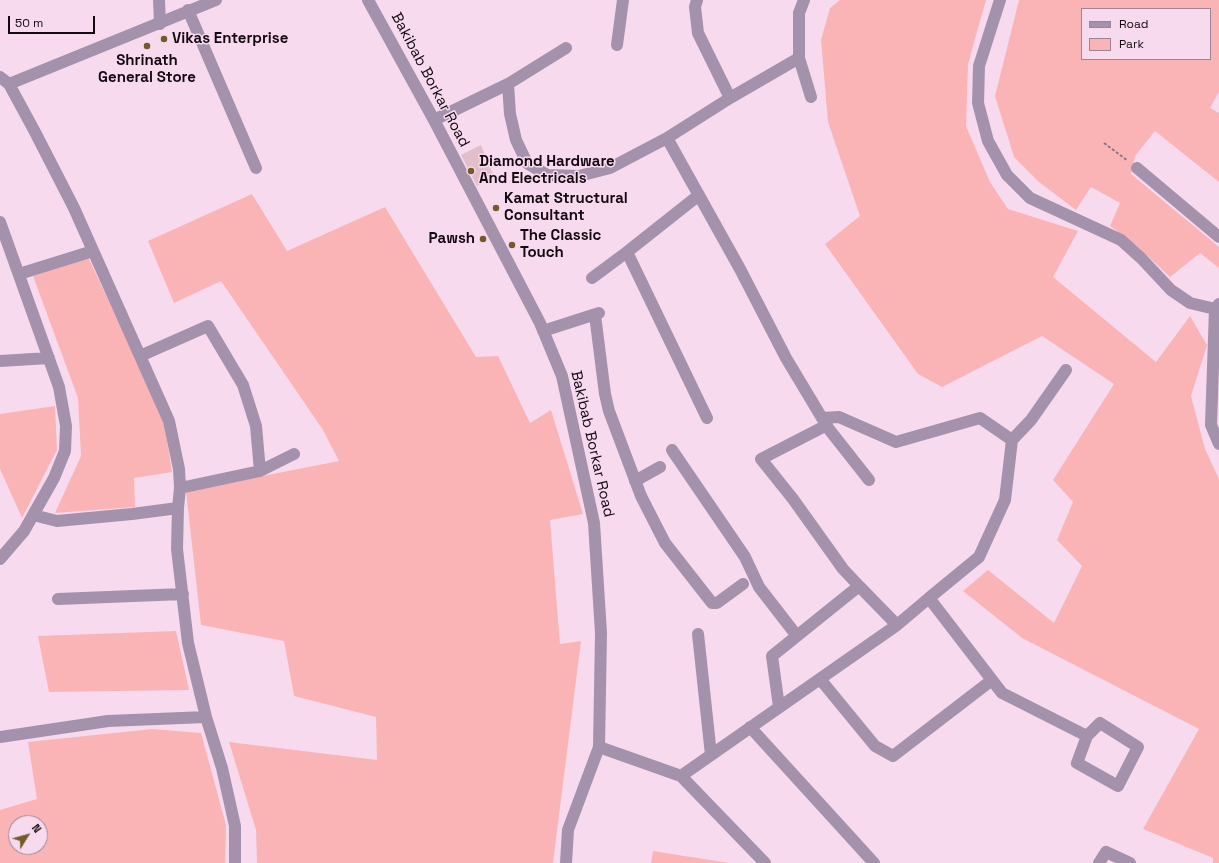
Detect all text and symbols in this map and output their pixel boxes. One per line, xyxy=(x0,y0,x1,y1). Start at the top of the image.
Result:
scale bar xyxy=(10,8,97,34)
legend xyxy=(1081,8,1211,60)
street label: Bakibab Borkar Road xyxy=(387,10,473,150)
text: 50 m xyxy=(15,15,43,31)
text: Road xyxy=(1119,16,1148,32)
place label: Vikas Enterprise xyxy=(172,30,288,48)
marker: Vikas Enterprise xyxy=(159,34,169,44)
text: Park xyxy=(1119,36,1144,52)
marker: Shrinath General Store xyxy=(142,41,152,51)
place label: Shrinath General Store xyxy=(98,52,196,87)
place label: Diamond Hardware And Electricals xyxy=(479,153,615,188)
marker: Diamond Hardware And Electricals xyxy=(466,166,476,176)
place label: Kamat Structural Consultant xyxy=(504,190,628,225)
marker: Kamat Structural Consultant xyxy=(491,203,501,213)
place label: The Classic Touch xyxy=(520,227,601,262)
place label: Pawsh xyxy=(429,230,475,248)
marker: Pawsh xyxy=(478,234,488,244)
marker: The Classic Touch xyxy=(507,240,517,250)
street label: Bakibab Borkar Road xyxy=(566,369,618,519)
north arrow xyxy=(8,815,48,855)
text: N xyxy=(29,821,45,836)

